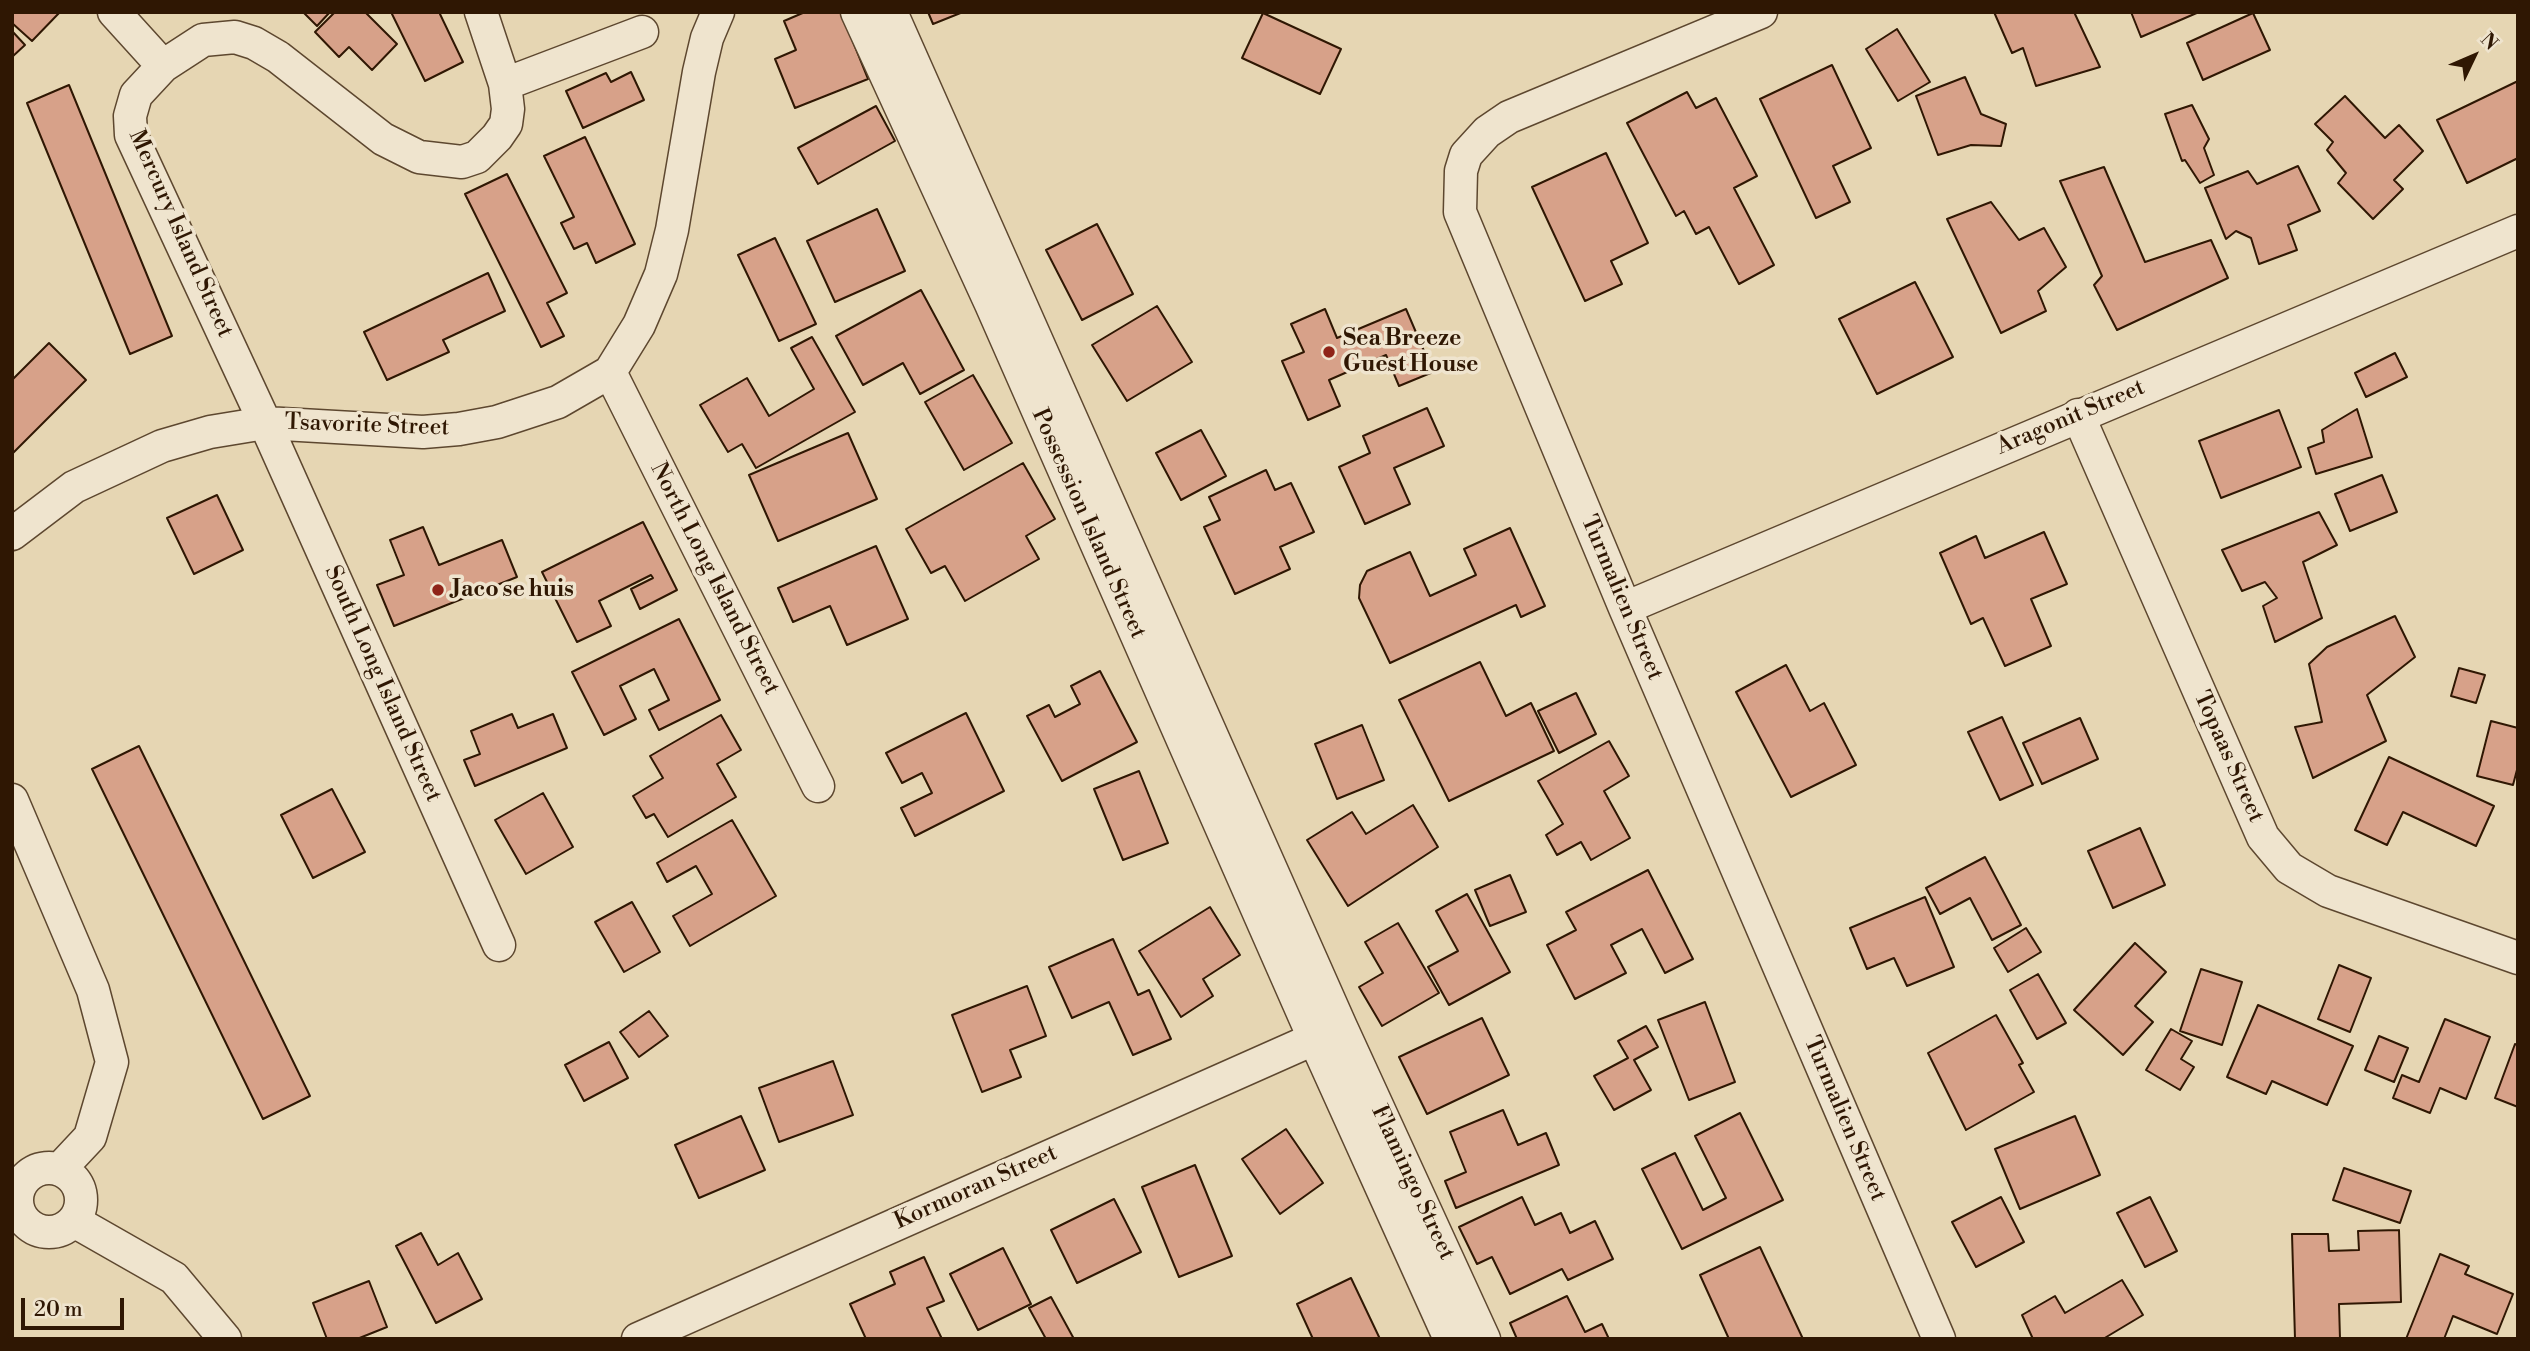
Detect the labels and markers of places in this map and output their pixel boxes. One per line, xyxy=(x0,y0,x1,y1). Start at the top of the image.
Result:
place label: Sea Breeze Guest House xyxy=(1343,325,1478,379)
marker: Sea Breeze Guest House xyxy=(1321,344,1337,360)
place label: Jaco se huis xyxy=(452,576,574,604)
marker: Jaco se huis xyxy=(430,582,446,598)

